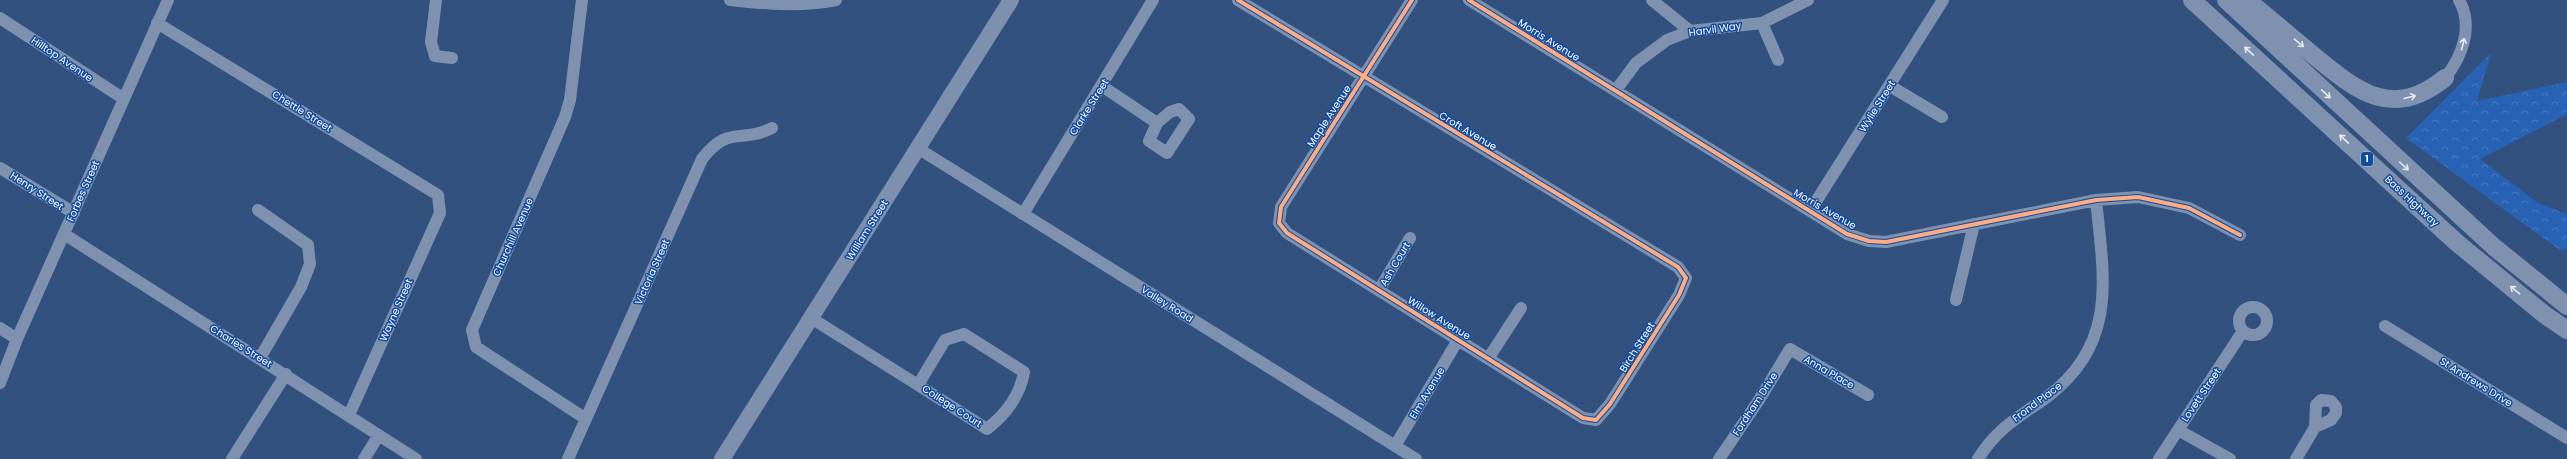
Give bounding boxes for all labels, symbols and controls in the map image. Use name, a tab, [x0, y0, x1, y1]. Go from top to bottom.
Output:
street label: Morris Avenue	[1515, 15, 1583, 65]
street label: Harvil Way	[1688, 18, 1743, 40]
street label: Hilltop Avenue	[28, 33, 96, 85]
one-way arrow	[2460, 38, 2468, 51]
one-way arrow	[2293, 39, 2304, 47]
one-way arrow	[2244, 47, 2254, 56]
street label: Clarke Street	[1066, 76, 1112, 138]
street label: Wylie Street	[1855, 77, 1899, 135]
street label: Maple Avenue	[1303, 82, 1355, 150]
street label: Chettle Street	[269, 87, 335, 136]
one-way arrow	[2321, 89, 2331, 99]
one-way arrow	[2403, 93, 2416, 100]
street label: Croft Avenue	[1436, 108, 1500, 154]
one-way arrow	[2340, 135, 2350, 144]
road number: 1	[2361, 152, 2373, 166]
street label: Forbes Street	[63, 158, 103, 224]
one-way arrow	[2399, 161, 2409, 170]
street label: Henry Street	[7, 168, 67, 214]
street label: Bass Highway	[2382, 172, 2443, 230]
street label: Morris Avenue	[1791, 185, 1859, 233]
street label: Churchill Avenue	[489, 195, 537, 279]
street label: William Street	[842, 197, 892, 263]
street label: Victoria Street	[631, 237, 673, 307]
street label: Ash Court	[1376, 239, 1414, 289]
street label: Wayne Street	[376, 276, 417, 344]
street label: Valley Road	[1138, 282, 1196, 326]
one-way arrow	[2509, 286, 2520, 295]
street label: Willow Avenue	[1405, 293, 1473, 343]
street label: Birch Street	[1616, 319, 1659, 375]
street label: Charles Street	[207, 321, 275, 371]
street label: Anna Place	[1801, 351, 1857, 393]
street label: St Andrews Drive	[2437, 354, 2515, 410]
street label: Elm Avenue	[1406, 364, 1448, 422]
street label: Lovett Street	[2178, 365, 2225, 425]
street label: Fordham Drive	[1729, 369, 1781, 439]
street label: Frond Place	[2009, 378, 2065, 426]
street label: College Court	[919, 381, 985, 431]

